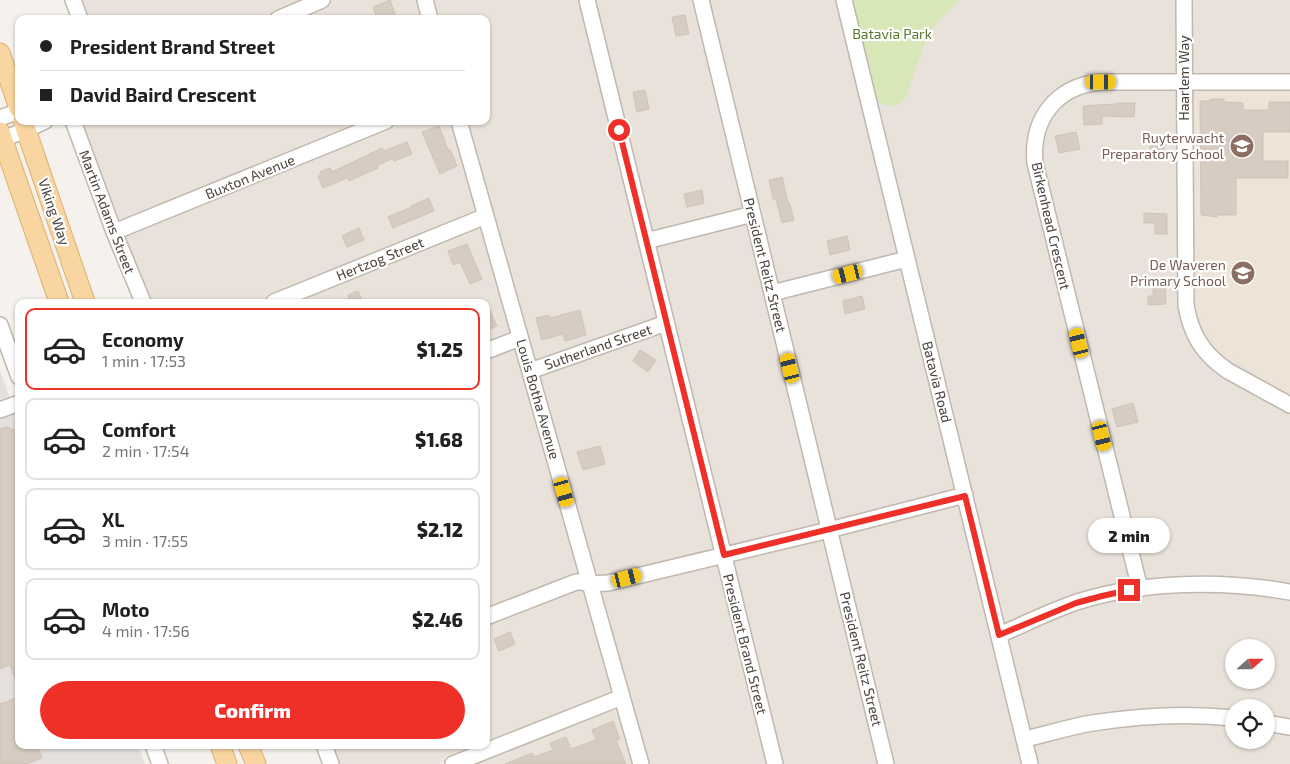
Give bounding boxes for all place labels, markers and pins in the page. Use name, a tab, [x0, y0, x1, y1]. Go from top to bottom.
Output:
place label: Ruyterwacht Preparatory School	[1102, 129, 1225, 162]
school or university icon: Ruyterwacht Preparatory School	[1229, 133, 1255, 159]
place label: De Waveren Primary School	[1130, 256, 1227, 289]
school or university icon: De Waveren Primary School	[1230, 260, 1256, 286]

